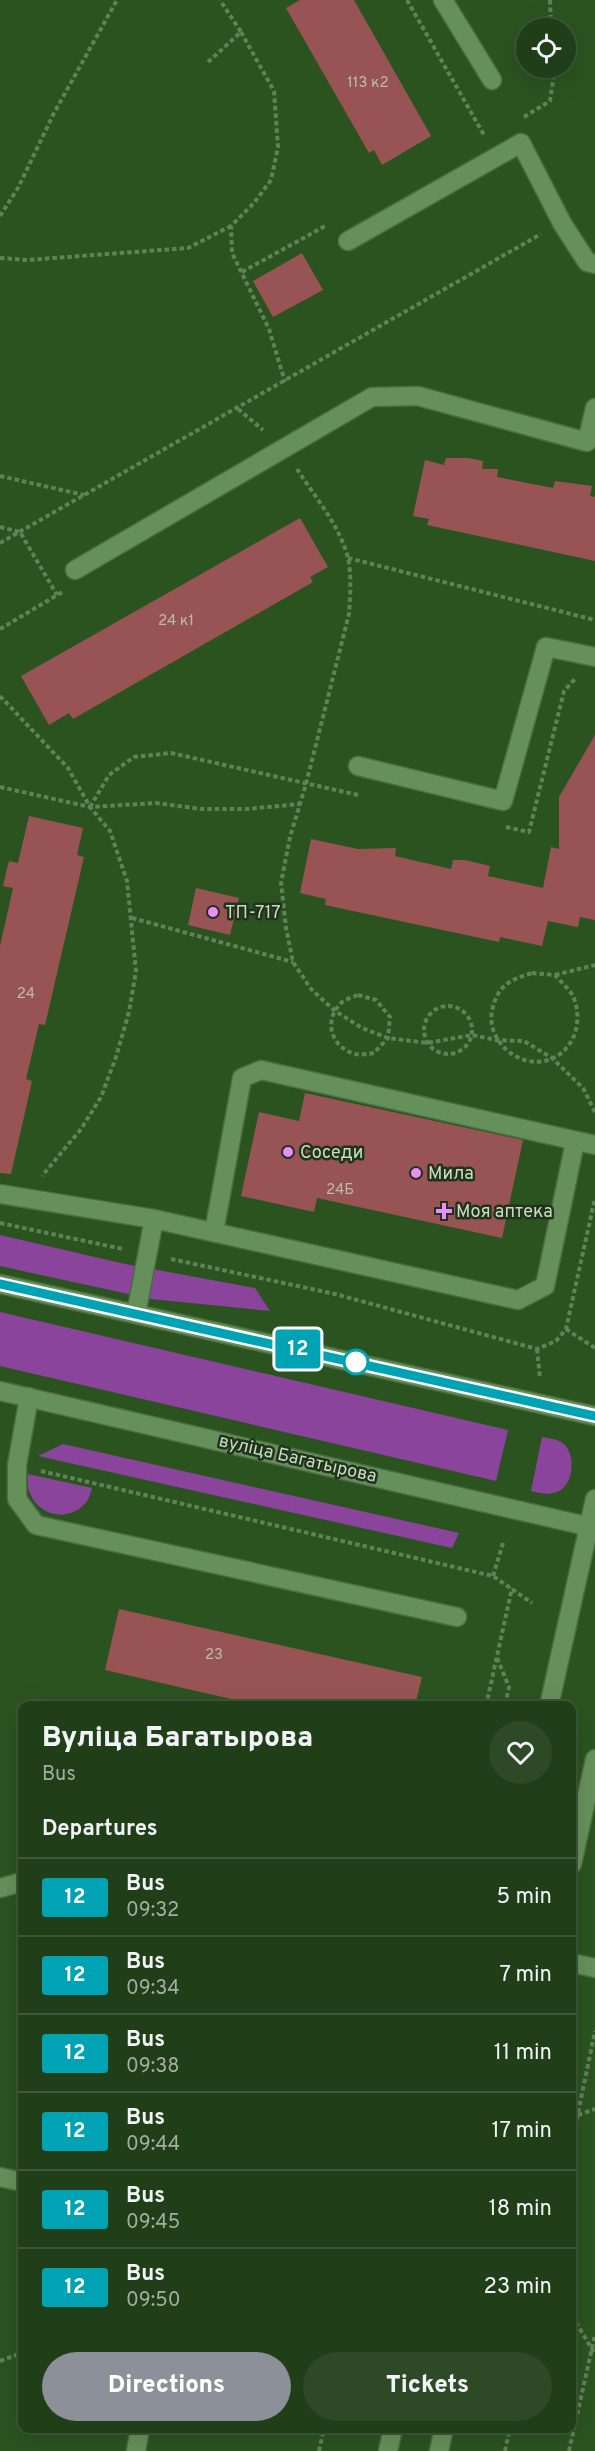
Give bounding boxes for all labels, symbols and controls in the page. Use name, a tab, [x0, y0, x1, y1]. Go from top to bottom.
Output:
map controls	[516, 18, 576, 78]
button: locate	[516, 18, 576, 78]
house number: 113 к2	[347, 74, 389, 93]
house number: 24 к1	[158, 612, 194, 631]
place label: ТП-717	[225, 902, 281, 925]
marker: ТП-717	[206, 905, 220, 919]
house number: 24	[17, 985, 35, 1004]
place label: Соседи	[300, 1142, 363, 1165]
marker: Соседи	[281, 1145, 295, 1159]
place label: Мила	[428, 1163, 474, 1186]
marker: Мила	[409, 1166, 423, 1180]
house number: 24Б	[326, 1181, 354, 1200]
place label: Моя аптека	[456, 1201, 553, 1224]
marker: Моя аптека	[437, 1204, 451, 1218]
line badge: 12	[271, 1330, 325, 1368]
text: 12	[287, 1336, 309, 1363]
unlabelled marker	[343, 1349, 369, 1375]
street label: вуліца Багатырова	[216, 1430, 379, 1489]
house number: 23	[205, 1646, 223, 1665]
text: Вуліца Багатырова	[42, 1721, 313, 1757]
button: heart	[489, 1721, 552, 1784]
text: Bus	[42, 1762, 76, 1788]
text: Departures	[42, 1816, 158, 1843]
text: Bus	[126, 1871, 165, 1898]
text: 12	[64, 1884, 86, 1911]
text: 5 min	[497, 1884, 552, 1911]
text: 09:32	[126, 1898, 179, 1924]
text: Bus	[126, 1949, 165, 1976]
text: 12	[64, 1962, 86, 1989]
text: 7 min	[500, 1962, 552, 1989]
text: 09:34	[126, 1976, 180, 2002]
text: Bus	[126, 2027, 165, 2054]
text: 12	[64, 2040, 86, 2067]
text: 11 min	[494, 2040, 552, 2067]
text: 09:38	[126, 2054, 180, 2080]
text: Bus	[126, 2105, 165, 2132]
text: 12	[64, 2118, 86, 2145]
text: 17 min	[492, 2118, 552, 2145]
text: 09:44	[126, 2132, 180, 2158]
text: Bus	[126, 2183, 165, 2210]
text: 12	[64, 2196, 86, 2223]
text: 18 min	[489, 2196, 552, 2223]
text: 09:45	[126, 2210, 180, 2236]
text: Bus	[126, 2261, 165, 2288]
text: 12	[64, 2274, 86, 2301]
text: 23 min	[484, 2274, 552, 2301]
text: 09:50	[126, 2288, 181, 2314]
button: Directions	[42, 2352, 291, 2421]
button: Tickets	[303, 2352, 552, 2421]

